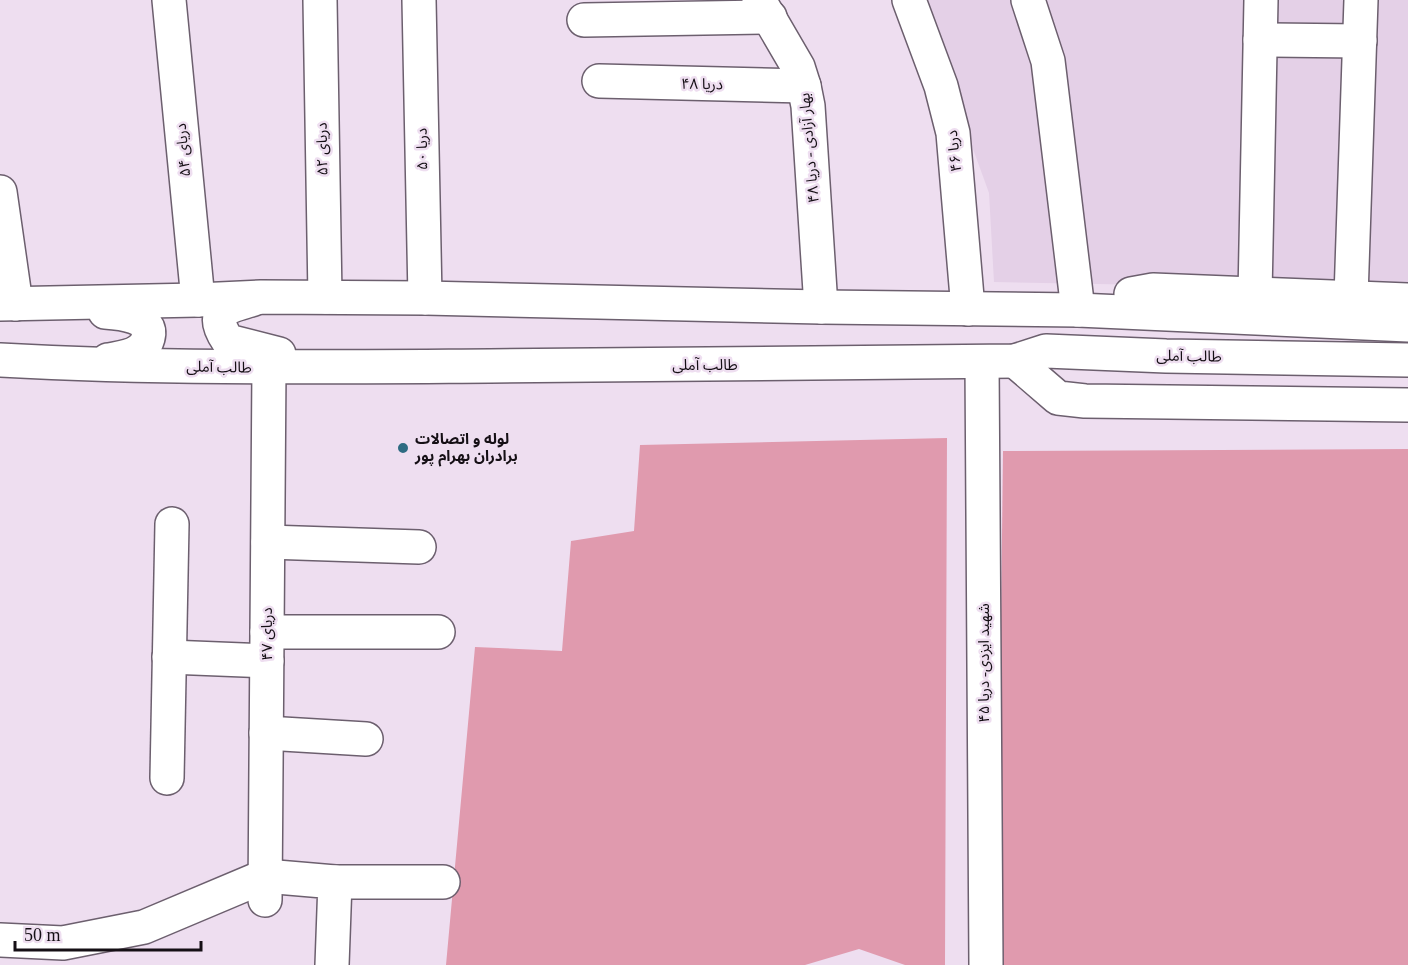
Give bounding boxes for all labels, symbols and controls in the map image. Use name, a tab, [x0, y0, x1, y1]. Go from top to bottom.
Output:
street label: دریا ۴۸	[681, 76, 723, 93]
street label: بهار آزادی - دریا ۴۸	[796, 92, 823, 204]
street label: دریای ۵۲	[314, 122, 331, 176]
street label: دریای ۵۴	[173, 123, 194, 177]
street label: دریا ۵۰	[414, 128, 431, 170]
street label: دریا ۴۶	[944, 129, 965, 173]
street label: طالب آملی	[1156, 347, 1222, 366]
street label: طالب آملی	[672, 357, 738, 374]
street label: طالب آملی	[186, 358, 252, 377]
place label: لوله و اتصالات برادران بهرام پور	[414, 431, 518, 467]
marker: لوله و اتصالات برادران بهرام پور	[396, 441, 410, 455]
street label: شهید ایزدی- دریا ۴۵	[976, 603, 993, 723]
street label: دریای ۴۷	[259, 607, 276, 661]
scale bar	[15, 914, 201, 952]
text: 50 m	[24, 925, 61, 945]

